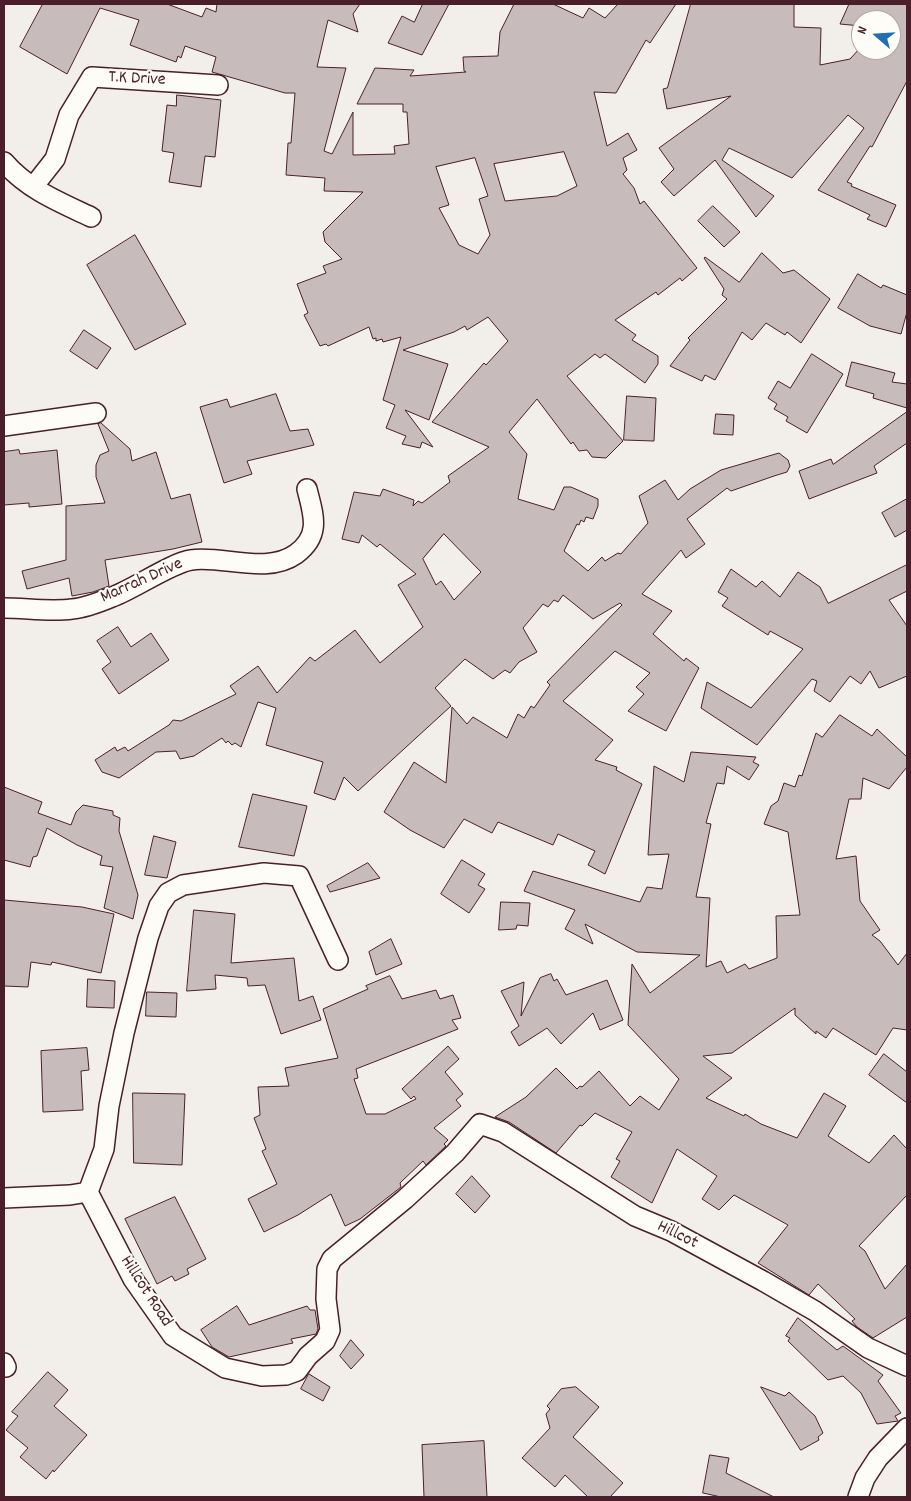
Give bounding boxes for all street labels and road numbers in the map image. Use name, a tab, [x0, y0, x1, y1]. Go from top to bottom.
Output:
street label: T.K Drive	[108, 68, 166, 92]
street label: Marrah Drive	[97, 554, 187, 610]
street label: Hillcot	[653, 1217, 701, 1255]
street label: Hillcot Road	[114, 1252, 176, 1332]

